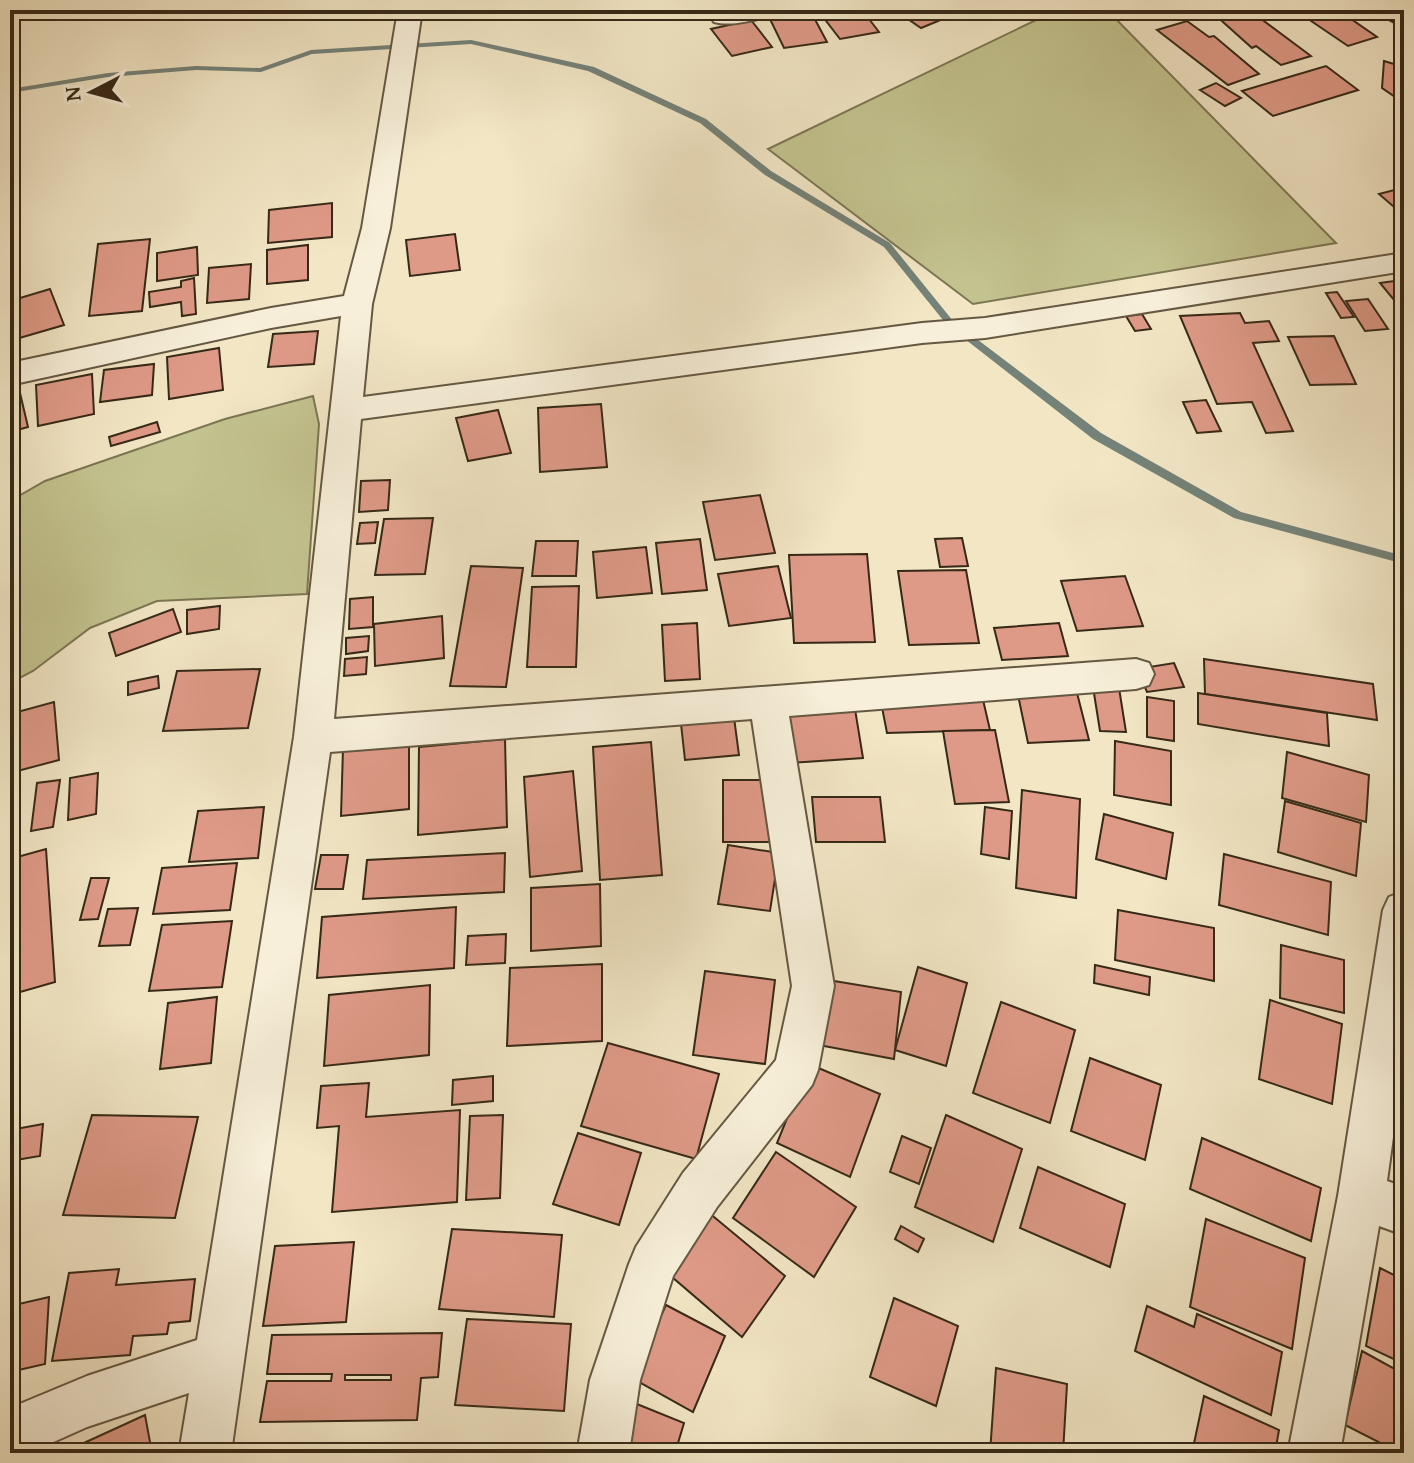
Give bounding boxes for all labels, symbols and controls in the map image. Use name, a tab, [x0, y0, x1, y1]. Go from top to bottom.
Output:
north arrow	[52, 52, 132, 132]
text: N	[55, 85, 89, 103]

